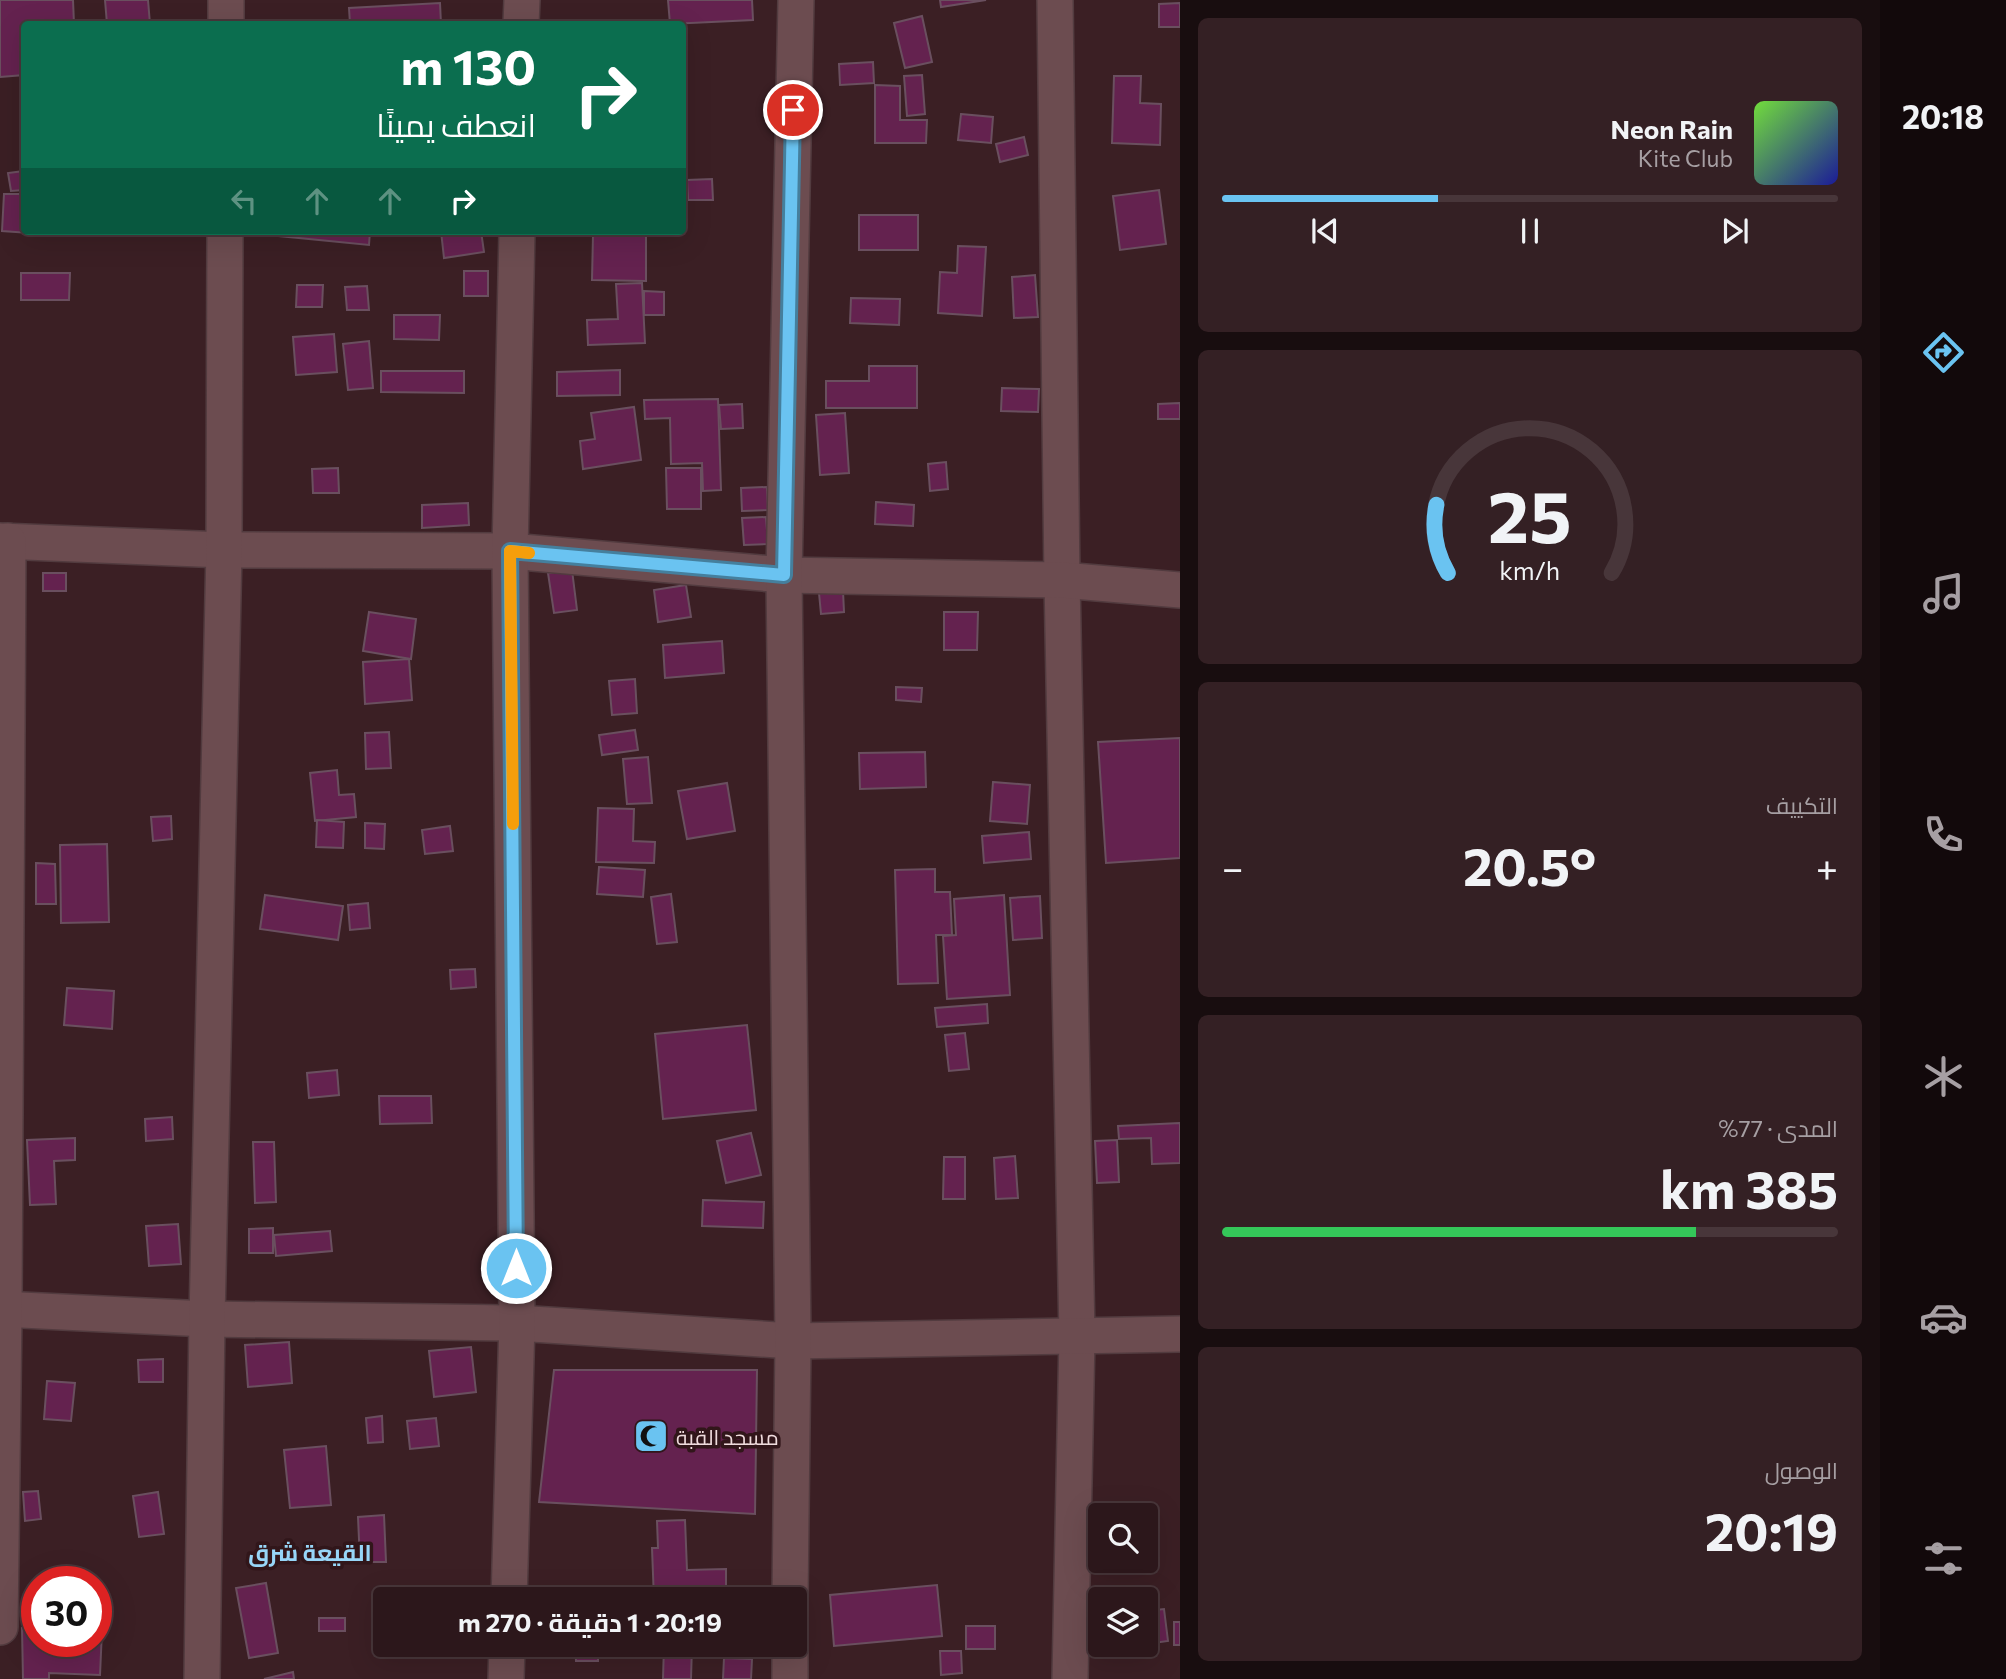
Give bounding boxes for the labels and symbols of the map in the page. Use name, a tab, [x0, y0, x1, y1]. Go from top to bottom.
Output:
pin	[763, 80, 823, 140]
position arrow	[479, 1231, 553, 1305]
mosque icon: مسجد القبة	[632, 1417, 670, 1455]
place label: مسجد القبة	[676, 1424, 779, 1449]
district label: القيعة شرق	[248, 1538, 372, 1567]
speed limit sign: 30	[21, 1566, 112, 1657]

